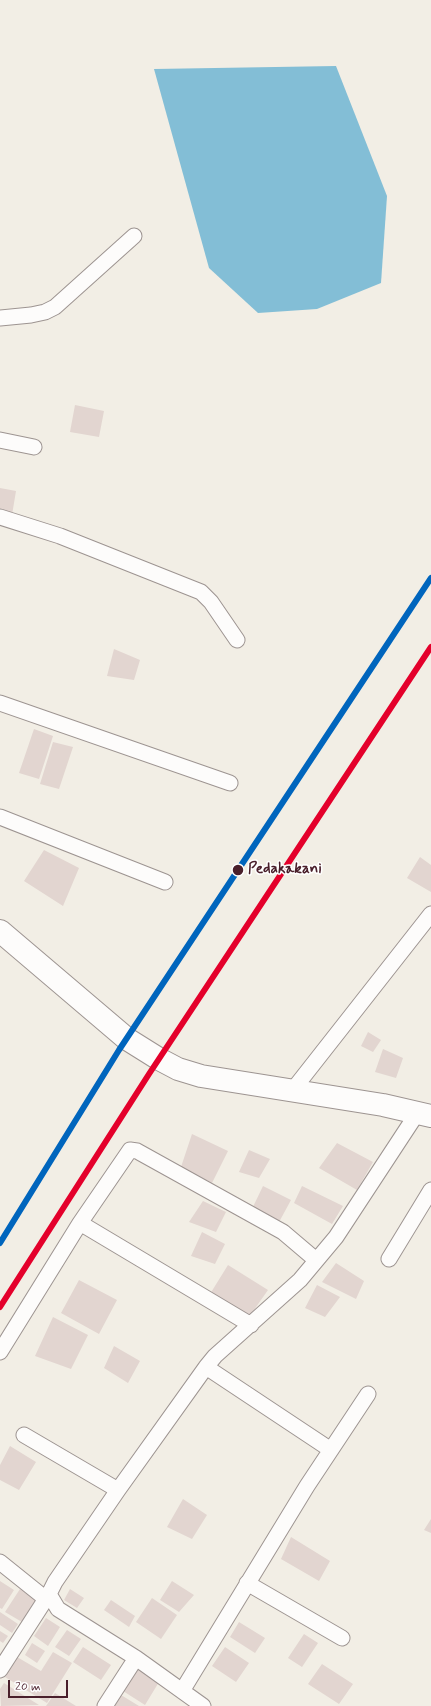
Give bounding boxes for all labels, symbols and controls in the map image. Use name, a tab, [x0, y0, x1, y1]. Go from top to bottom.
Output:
place label: Pedakakani	[248, 861, 322, 879]
marker: Pedakakani	[231, 863, 245, 877]
scale bar	[10, 1672, 70, 1698]
text: 20 m	[15, 1679, 41, 1695]

